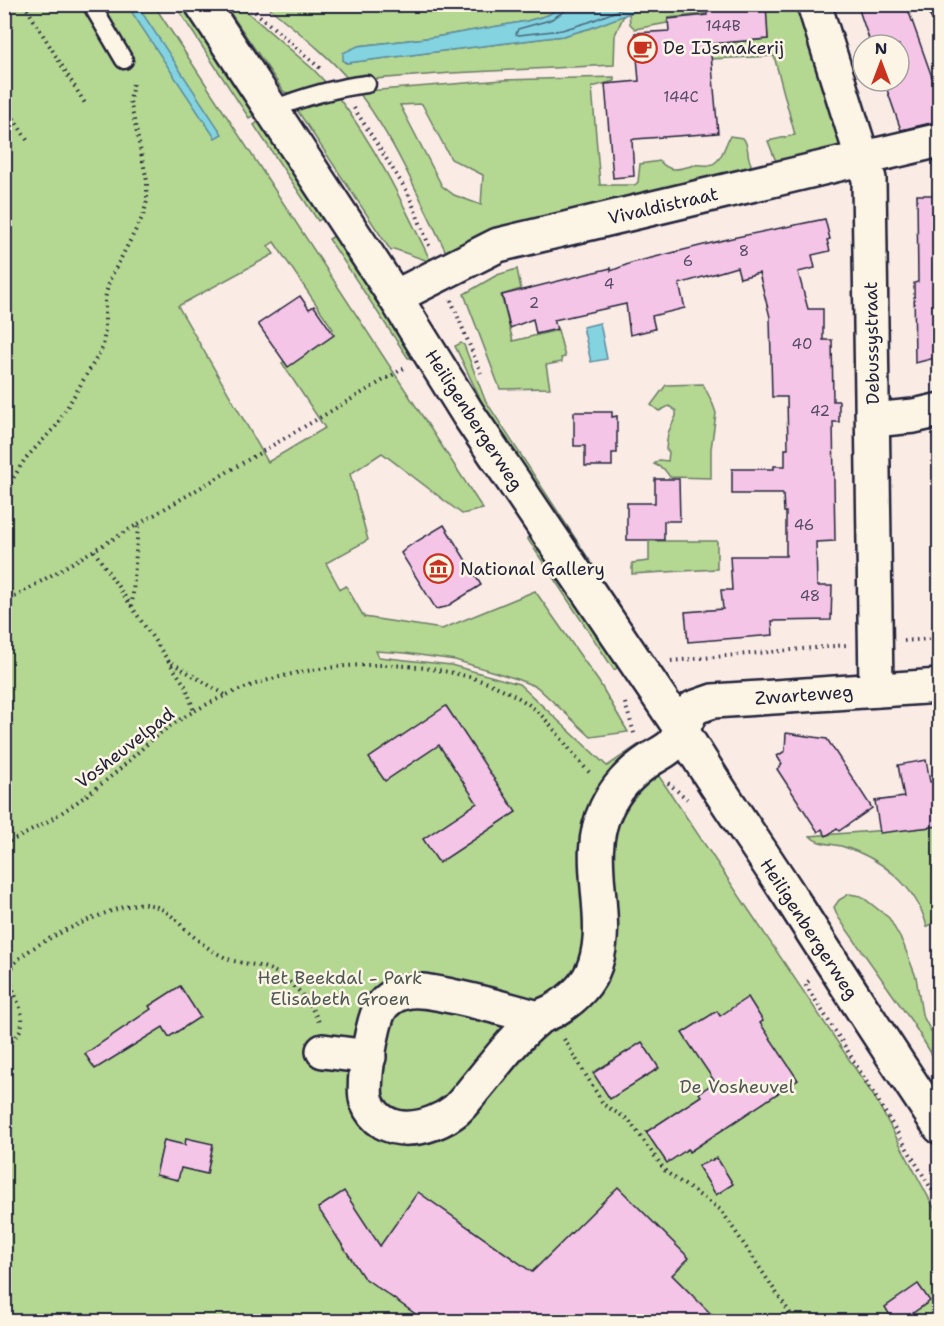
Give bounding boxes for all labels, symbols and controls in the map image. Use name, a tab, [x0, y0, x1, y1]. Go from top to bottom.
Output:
house number: 144B	[705, 16, 741, 36]
cafe icon: De IJsmakerij	[626, 32, 658, 64]
north arrow	[851, 33, 911, 93]
place label: De IJsmakerij	[663, 36, 784, 60]
text: N	[875, 38, 887, 59]
house number: 144C	[663, 87, 699, 107]
street label: Vivaldistraat	[606, 182, 721, 230]
house number: 8	[739, 241, 749, 261]
house number: 6	[683, 251, 693, 271]
house number: 4	[604, 274, 614, 294]
street label: Debussystraat	[859, 281, 885, 405]
house number: 2	[529, 293, 539, 313]
house number: 40	[792, 334, 812, 354]
street label: Heiligenbergerweg	[419, 345, 529, 495]
house number: 42	[810, 401, 830, 421]
house number: 46	[794, 515, 814, 535]
museum icon: National Gallery	[423, 553, 455, 585]
place label: National Gallery	[460, 557, 605, 581]
house number: 48	[800, 586, 820, 606]
street label: Zwarteweg	[754, 680, 854, 710]
street label: Vosheuvelpad	[71, 702, 179, 794]
street label: Heiligenbergerweg	[754, 854, 864, 1004]
park label: Het Beekdal - Park Elisabeth Groen	[258, 966, 422, 1011]
park label: De Vosheuvel	[680, 1075, 795, 1099]

